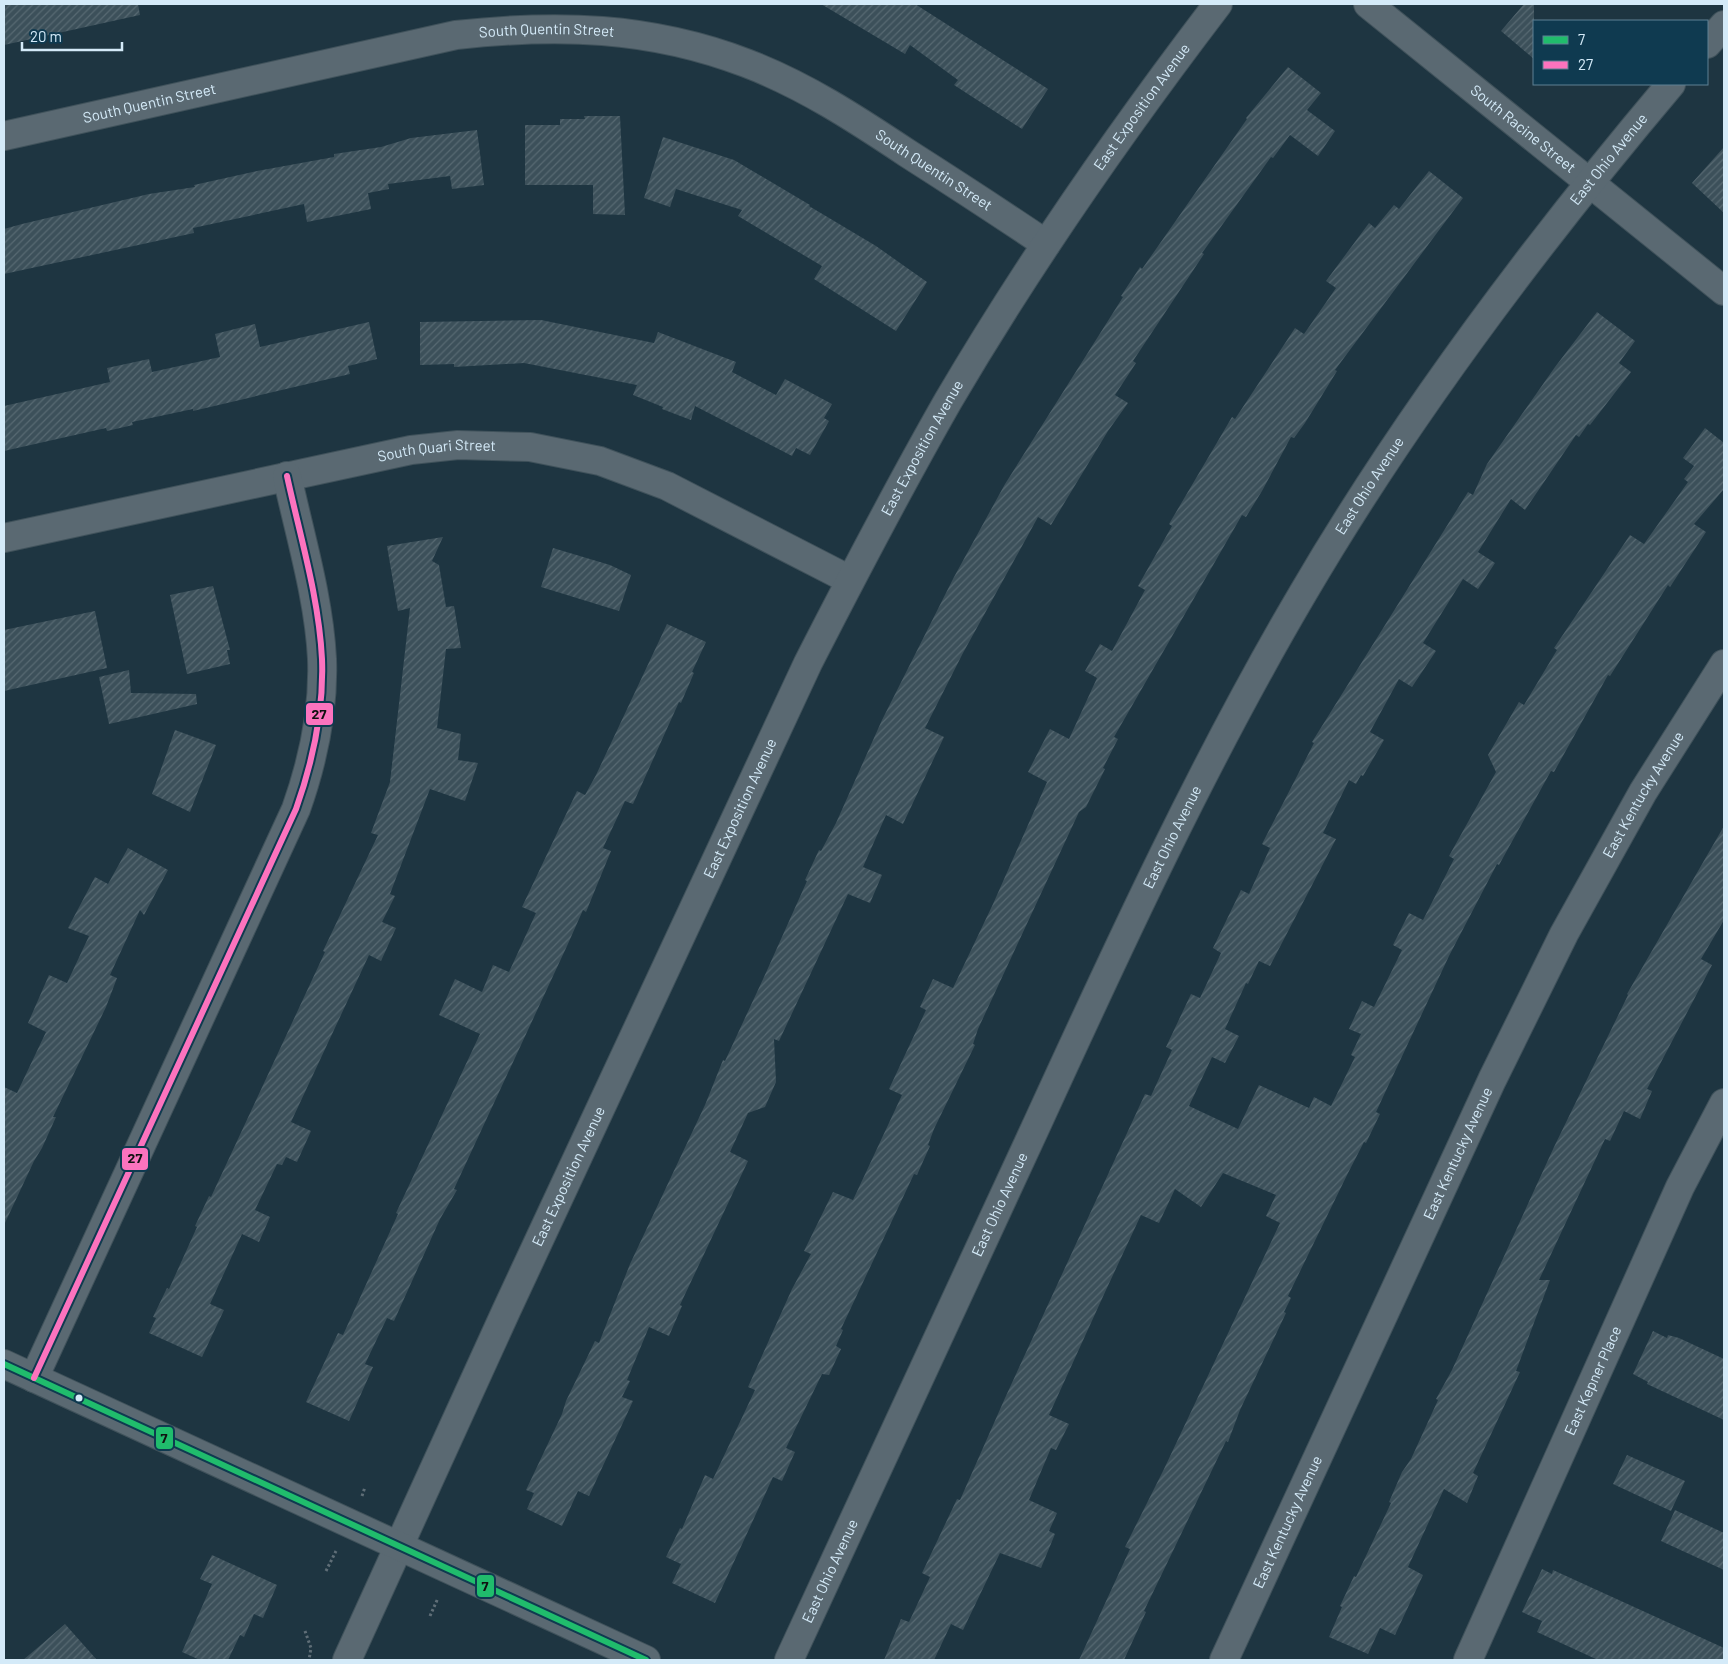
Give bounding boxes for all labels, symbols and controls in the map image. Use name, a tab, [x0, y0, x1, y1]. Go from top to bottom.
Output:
street label: South Quentin Street	[478, 19, 615, 41]
scale bar	[22, 20, 122, 52]
legend	[1533, 20, 1708, 85]
text: 20 m	[30, 27, 62, 45]
text: 7	[1578, 30, 1585, 48]
street label: East Exposition Avenue	[1089, 39, 1193, 173]
text: 27	[1578, 55, 1593, 73]
street label: South Quentin Street	[81, 79, 217, 126]
street label: South Racine Street	[1467, 80, 1580, 176]
street label: East Ohio Avenue	[1566, 109, 1651, 208]
street label: South Quentin Street	[872, 125, 996, 214]
street label: East Exposition Avenue	[877, 376, 966, 518]
street label: East Ohio Avenue	[1331, 433, 1407, 537]
street label: South Quari Street	[376, 435, 496, 465]
line badge: 27	[305, 702, 334, 726]
text: 27	[312, 705, 326, 722]
street label: East Kentucky Avenue	[1598, 728, 1687, 861]
street label: East Exposition Avenue	[699, 735, 780, 881]
street label: East Ohio Avenue	[1139, 782, 1205, 891]
street label: East Kentucky Avenue	[1419, 1084, 1496, 1222]
street label: East Exposition Avenue	[528, 1103, 608, 1249]
line badge: 27	[121, 1147, 149, 1171]
text: 27	[128, 1149, 142, 1166]
street label: East Ohio Avenue	[967, 1149, 1031, 1259]
street label: East Kepner Place	[1560, 1323, 1625, 1438]
unlabelled marker	[74, 1393, 84, 1403]
line badge: 7	[155, 1426, 174, 1450]
text: 7	[161, 1429, 168, 1446]
street label: East Kentucky Avenue	[1248, 1452, 1325, 1591]
street label: East Ohio Avenue	[797, 1516, 861, 1626]
line badge: 7	[476, 1574, 495, 1598]
text: 7	[482, 1577, 489, 1594]

